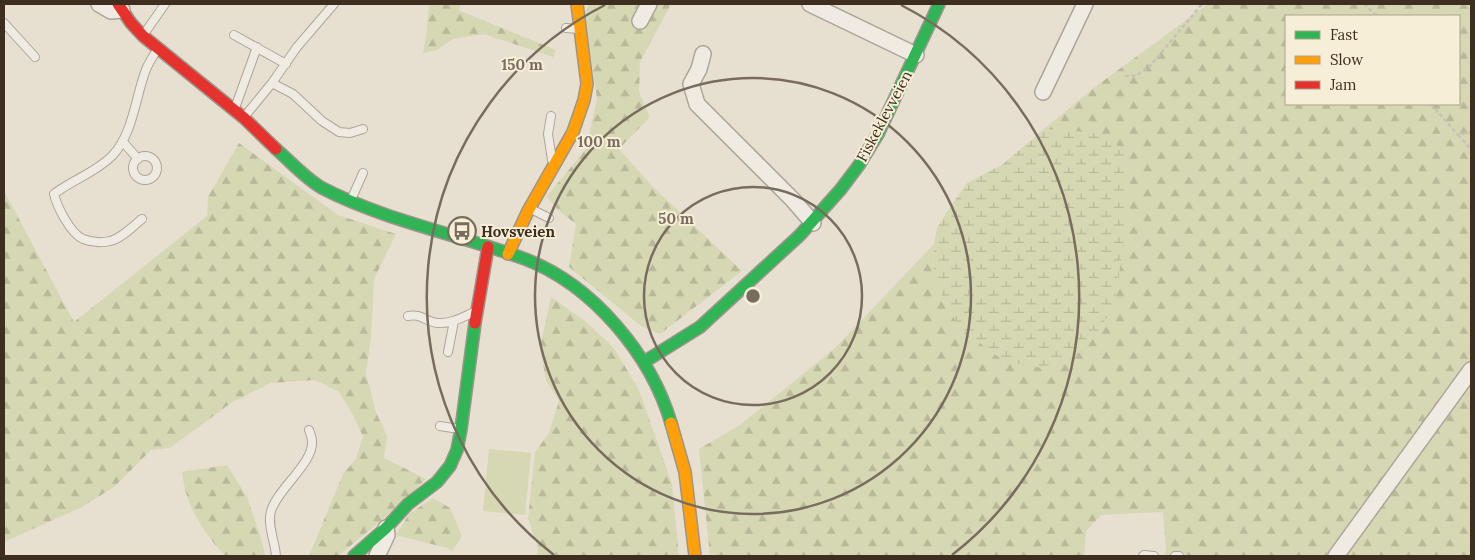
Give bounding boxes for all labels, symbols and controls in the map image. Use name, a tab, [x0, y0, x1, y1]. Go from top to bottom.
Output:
legend	[1285, 15, 1460, 105]
text: Fast	[1330, 25, 1358, 44]
text: Slow	[1330, 50, 1363, 69]
text: 150 m	[501, 55, 543, 74]
street label: Fiskeklevveien	[852, 67, 916, 165]
text: Jam	[1329, 75, 1357, 94]
text: 100 m	[578, 132, 621, 151]
text: 50 m	[658, 209, 694, 228]
bus stop icon: Hovsveien	[447, 216, 477, 246]
place label: Hovsveien	[481, 222, 555, 241]
centre of rings	[744, 287, 762, 305]

